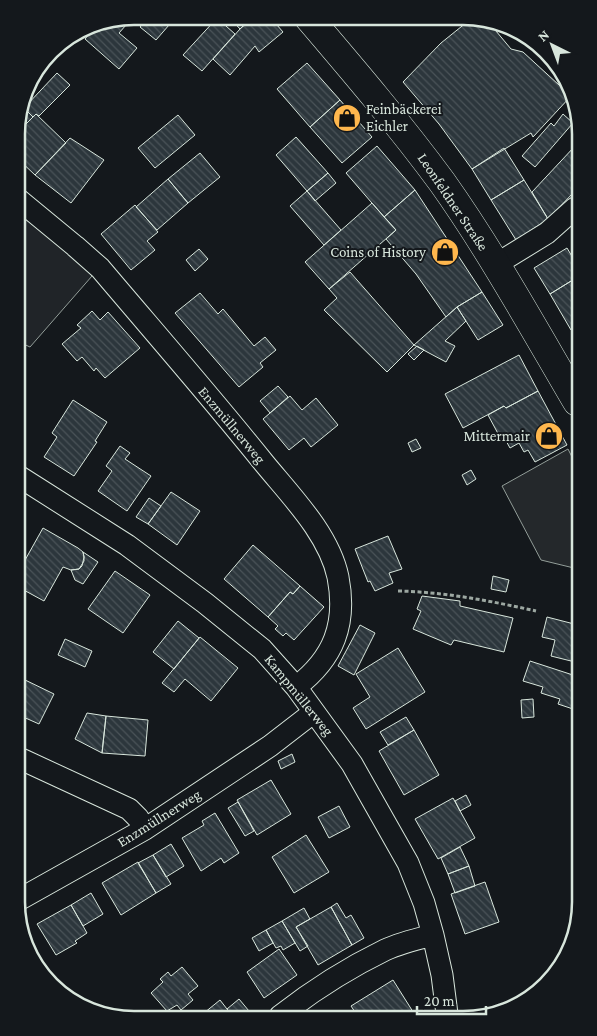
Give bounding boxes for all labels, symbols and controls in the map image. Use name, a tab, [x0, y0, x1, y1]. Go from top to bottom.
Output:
north arrow	[527, 20, 577, 70]
text: N	[534, 26, 553, 44]
place label: Feinbäckerei Eichler	[366, 101, 442, 134]
shop icon: Feinbäckerei Eichler	[332, 103, 362, 133]
street label: Leonfeldner Straße	[414, 150, 492, 254]
shop icon: Coins of History	[430, 237, 460, 267]
place label: Coins of History	[330, 244, 426, 261]
street label: Enzmüllnerweg	[195, 383, 269, 467]
shop icon: Mittermair	[534, 421, 564, 451]
place label: Mittermair	[464, 428, 531, 444]
street label: Kampmüllerweg	[261, 651, 337, 739]
street label: Enzmüllnerweg	[114, 786, 204, 851]
scale bar	[417, 984, 486, 1016]
text: 20 m	[424, 993, 455, 1009]

